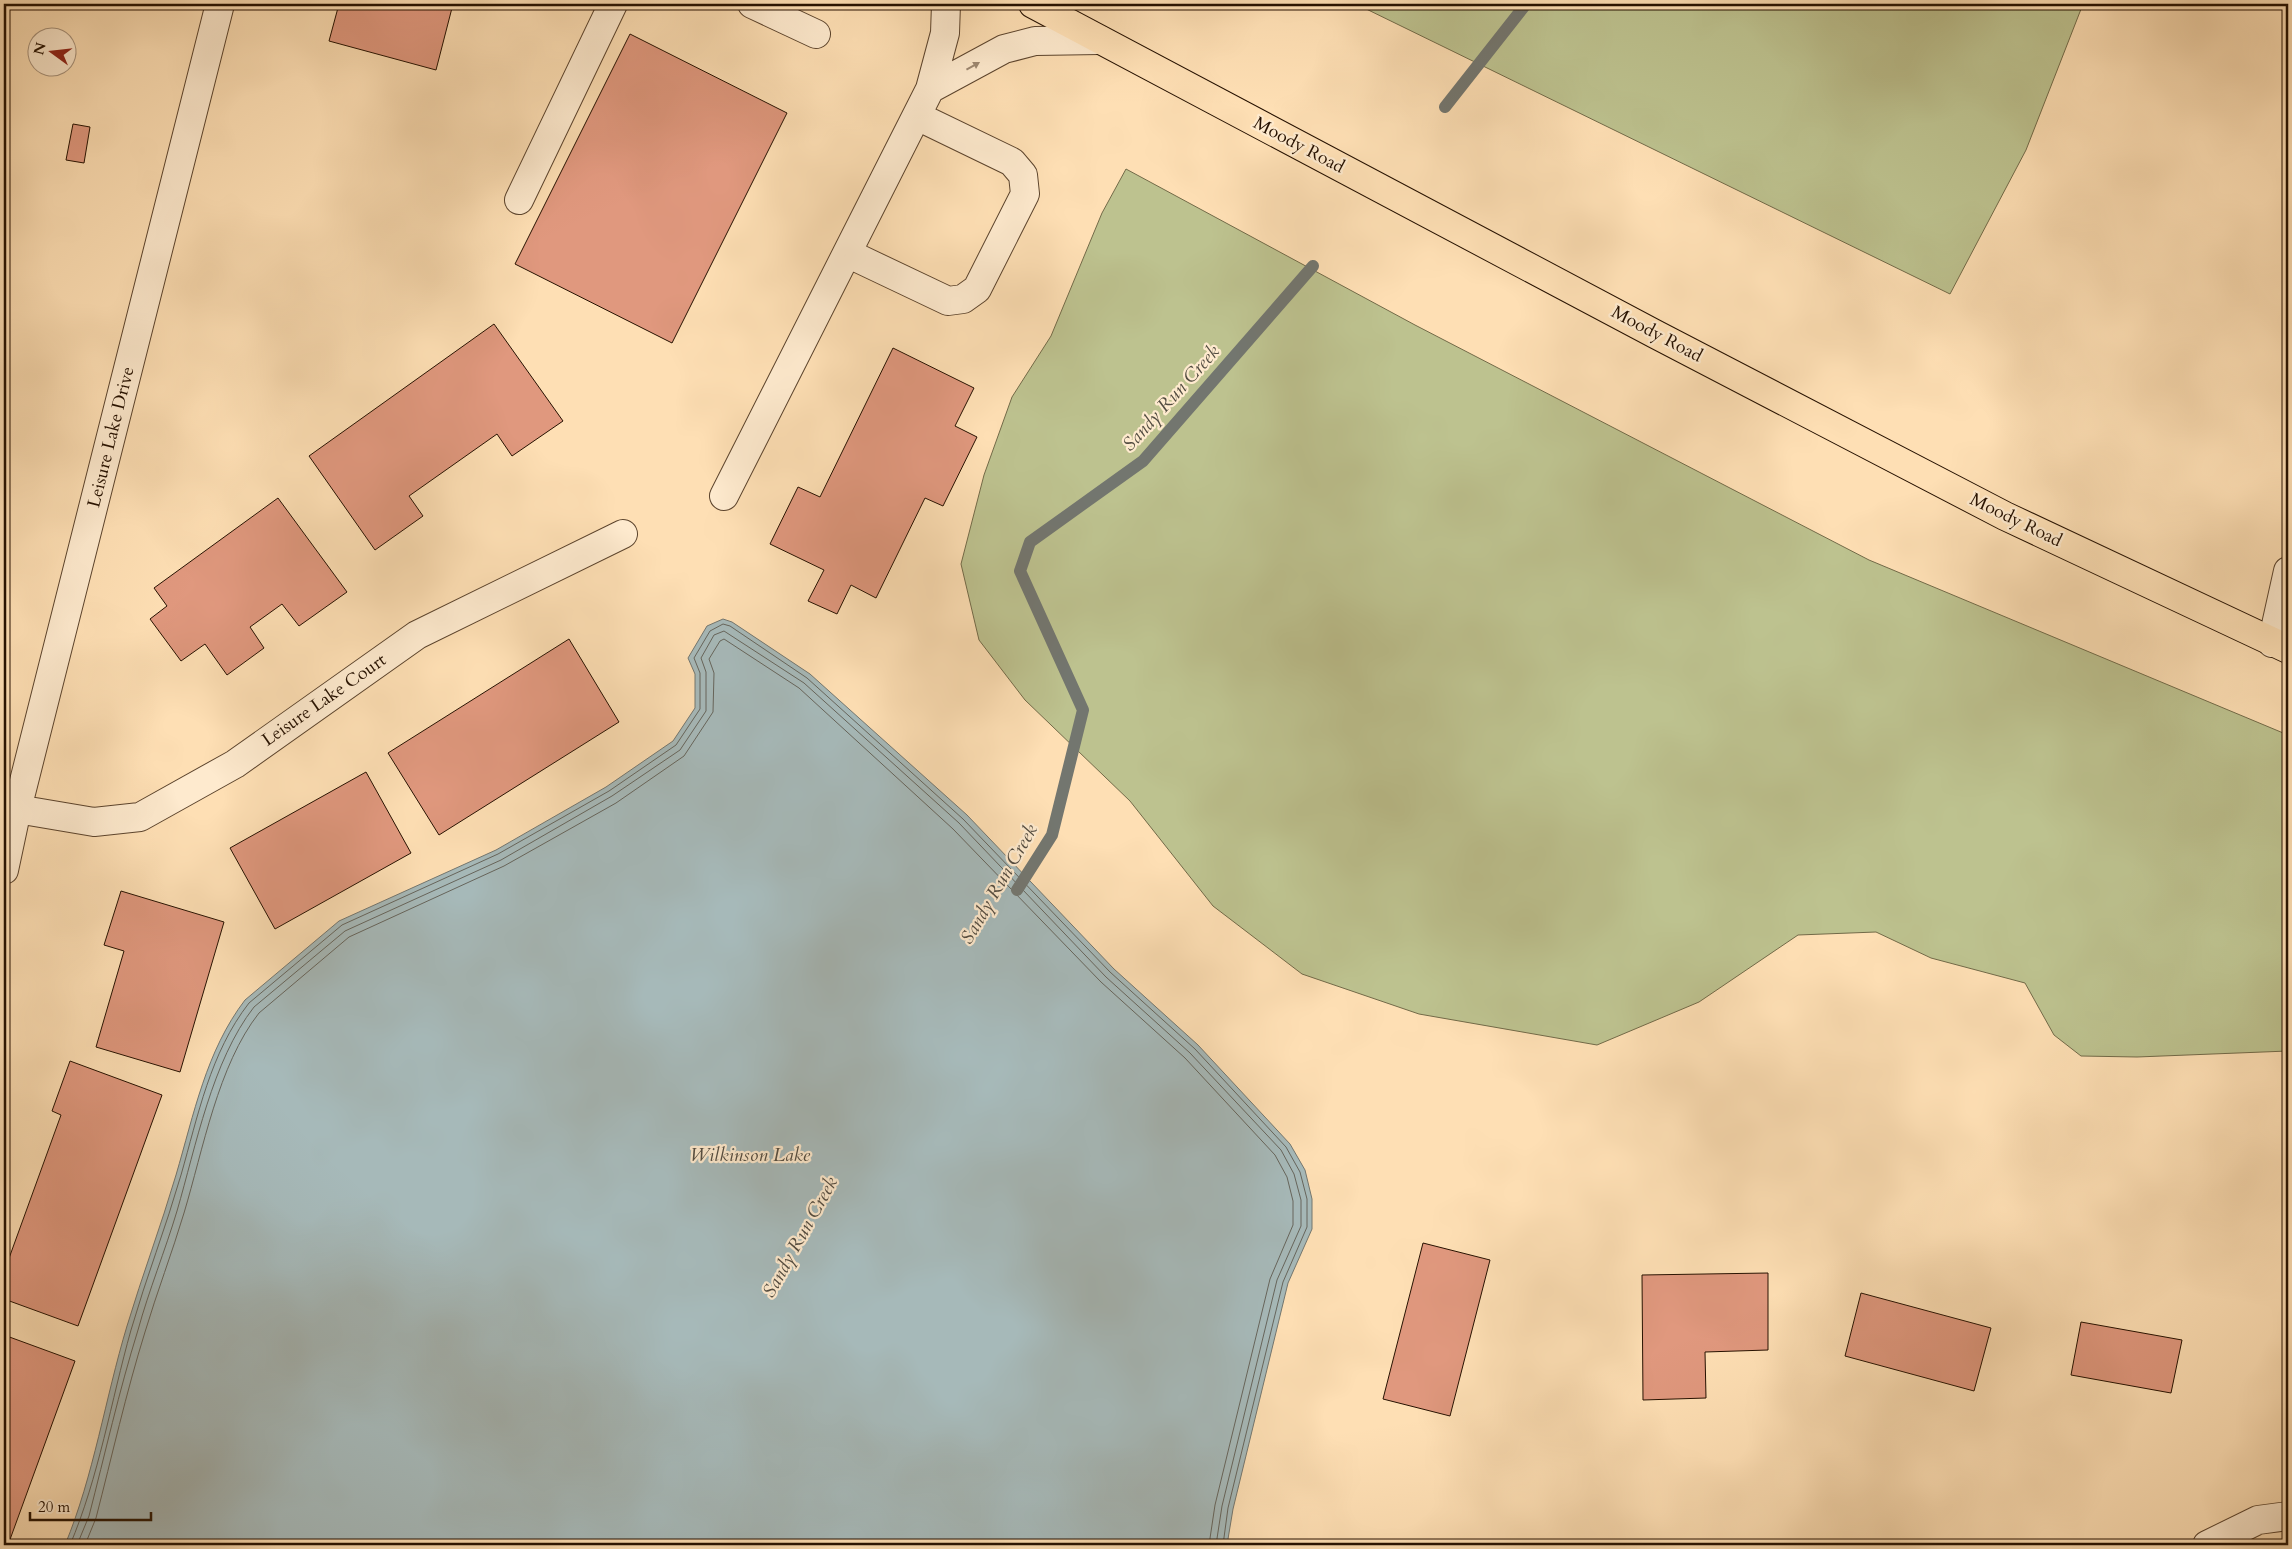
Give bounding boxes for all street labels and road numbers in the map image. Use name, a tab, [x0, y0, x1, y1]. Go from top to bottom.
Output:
street label: Moody Road	[1249, 111, 1349, 180]
street label: Moody Road	[1607, 300, 1707, 369]
street label: Leisure Lake Drive	[81, 364, 141, 510]
street label: Moody Road	[1966, 487, 2067, 553]
street label: Leisure Lake Court	[257, 648, 391, 752]

